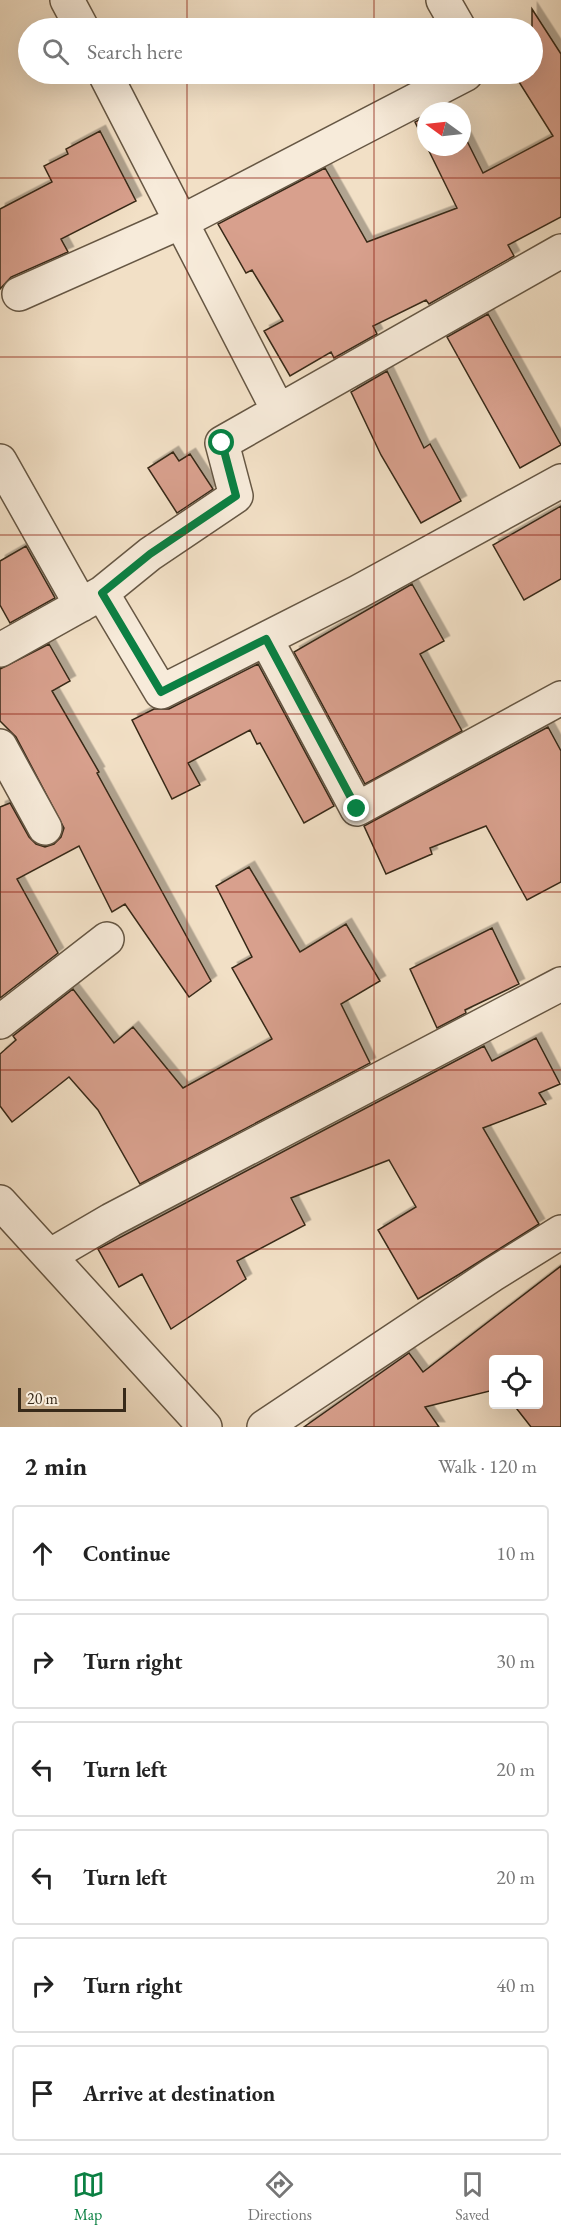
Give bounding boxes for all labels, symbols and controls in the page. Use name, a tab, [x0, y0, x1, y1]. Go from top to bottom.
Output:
search box	[18, 18, 543, 84]
icon: search	[39, 35, 72, 68]
text: Search here	[87, 37, 182, 66]
north arrow	[417, 102, 471, 156]
route start	[208, 429, 234, 455]
route end	[343, 795, 369, 821]
map controls	[489, 1355, 543, 1409]
button: locate	[489, 1355, 543, 1409]
scale bar	[18, 1385, 126, 1412]
text: 20 m	[27, 1388, 58, 1409]
text: 2 min	[24, 1449, 87, 1483]
text: Walk · 120 m	[438, 1453, 537, 1479]
icon: ahead	[26, 1537, 59, 1570]
text: Continue	[83, 1539, 170, 1568]
text: 10 m	[496, 1540, 535, 1566]
icon: right	[26, 1645, 59, 1678]
text: Turn right	[83, 1647, 182, 1676]
text: 30 m	[496, 1648, 535, 1674]
icon: left	[26, 1753, 59, 1786]
text: Turn left	[83, 1755, 167, 1784]
text: 20 m	[496, 1756, 535, 1782]
icon: left	[26, 1861, 59, 1894]
text: Turn left	[83, 1863, 167, 1892]
text: 20 m	[496, 1864, 535, 1890]
icon: right	[26, 1969, 59, 2002]
text: Turn right	[83, 1971, 182, 2000]
text: 40 m	[496, 1972, 535, 1998]
icon: arrive	[26, 2077, 59, 2110]
text: Arrive at destination	[83, 2079, 275, 2108]
tab: Map	[72, 2168, 105, 2225]
tab: Directions	[248, 2168, 312, 2225]
tab: Saved	[455, 2168, 489, 2225]

